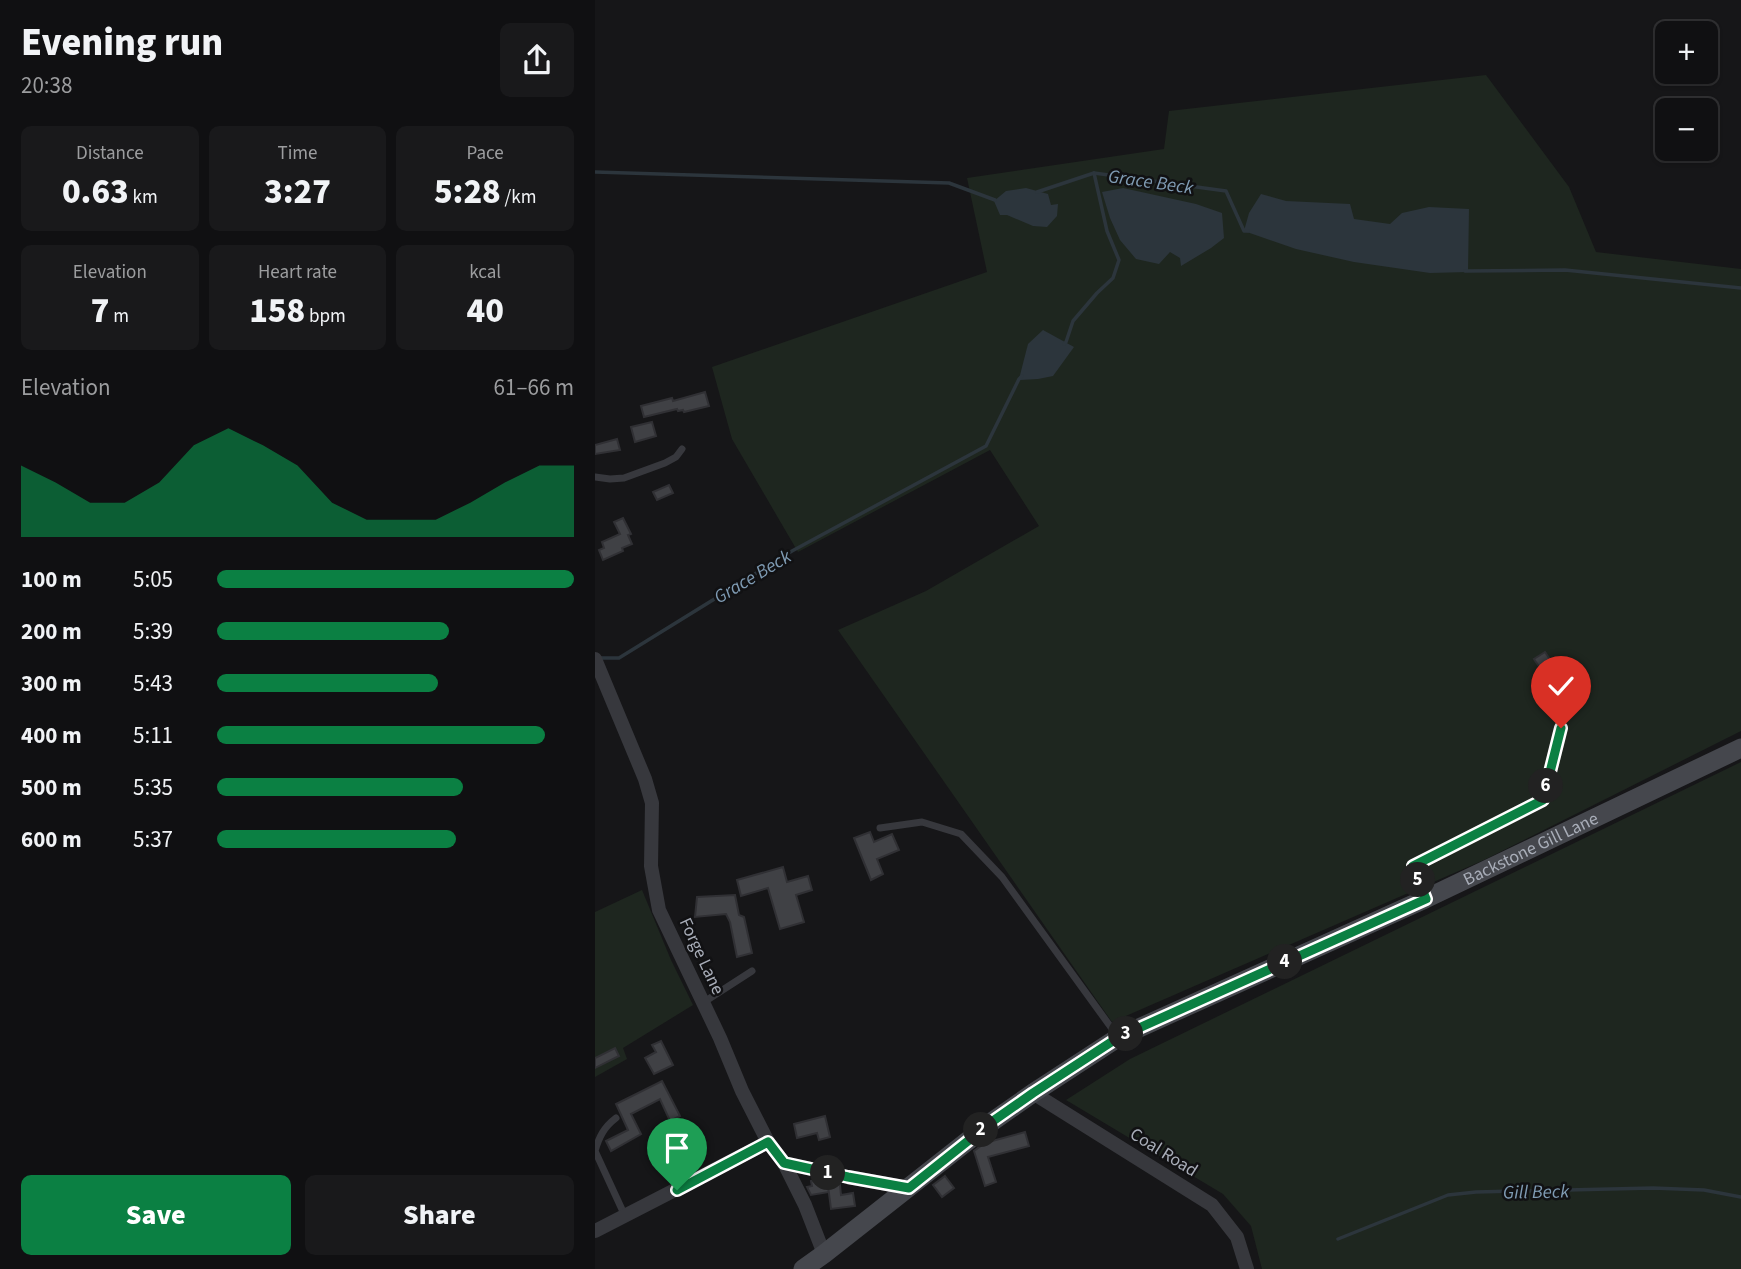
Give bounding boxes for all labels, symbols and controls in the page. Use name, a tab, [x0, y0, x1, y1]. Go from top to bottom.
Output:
text: Evening run	[21, 16, 223, 70]
map controls	[1655, 21, 1718, 161]
button: +	[1655, 21, 1718, 84]
button: share	[500, 23, 574, 97]
text: 20:38	[21, 69, 72, 102]
button: −	[1655, 98, 1718, 161]
text: Distance	[76, 140, 144, 167]
text: Time	[277, 140, 318, 167]
text: Pace	[467, 140, 504, 167]
water label: Grace Beck	[1106, 163, 1196, 202]
text: 0.63	[62, 167, 129, 217]
text: 3:27	[264, 167, 331, 217]
text: 5:28	[434, 167, 501, 217]
text: km	[129, 184, 158, 211]
text: /km	[501, 184, 536, 211]
text: Elevation	[73, 259, 147, 286]
text: Heart rate	[258, 259, 337, 286]
text: kcal	[469, 259, 501, 286]
text: 7	[91, 286, 109, 336]
text: 158	[249, 286, 305, 336]
text: 40	[466, 286, 504, 336]
text: m	[109, 303, 129, 330]
text: bpm	[305, 303, 346, 330]
text: Elevation	[21, 371, 111, 404]
text: 61–66 m	[494, 371, 574, 404]
water label: Grace Beck	[709, 543, 797, 611]
text: 100 m	[21, 563, 82, 596]
text: 5:05	[133, 563, 173, 596]
text: 200 m	[21, 615, 82, 648]
text: 5:39	[133, 615, 173, 648]
pin	[1531, 656, 1591, 728]
text: 300 m	[21, 667, 82, 700]
text: 5:43	[133, 667, 173, 700]
icon: check	[1542, 667, 1580, 705]
text: 400 m	[21, 719, 82, 752]
text: 5:11	[133, 719, 173, 752]
pin: 6	[1529, 768, 1563, 804]
text: 500 m	[21, 771, 82, 804]
text: 5:35	[133, 771, 173, 804]
text: 6	[1540, 772, 1551, 799]
street label: Backstone Gill Lane	[1459, 806, 1603, 892]
text: 600 m	[21, 823, 82, 856]
text: 5:37	[133, 823, 173, 856]
pin: 5	[1401, 862, 1435, 898]
text: 5	[1412, 866, 1423, 893]
street label: Forge Lane	[673, 914, 730, 999]
pin: 4	[1267, 944, 1303, 979]
text: 4	[1279, 948, 1290, 975]
pin: 3	[1109, 1016, 1143, 1052]
text: 3	[1120, 1020, 1131, 1047]
pin: 2	[963, 1112, 999, 1148]
text: 2	[975, 1116, 986, 1143]
pin	[647, 1118, 707, 1190]
street label: Coal Road	[1125, 1122, 1202, 1183]
icon: arrive	[658, 1129, 696, 1167]
pin: 1	[811, 1156, 845, 1190]
text: 1	[822, 1159, 833, 1186]
button: Save	[21, 1175, 291, 1255]
button: Share	[305, 1175, 574, 1255]
water label: Gill Beck	[1503, 1178, 1570, 1207]

